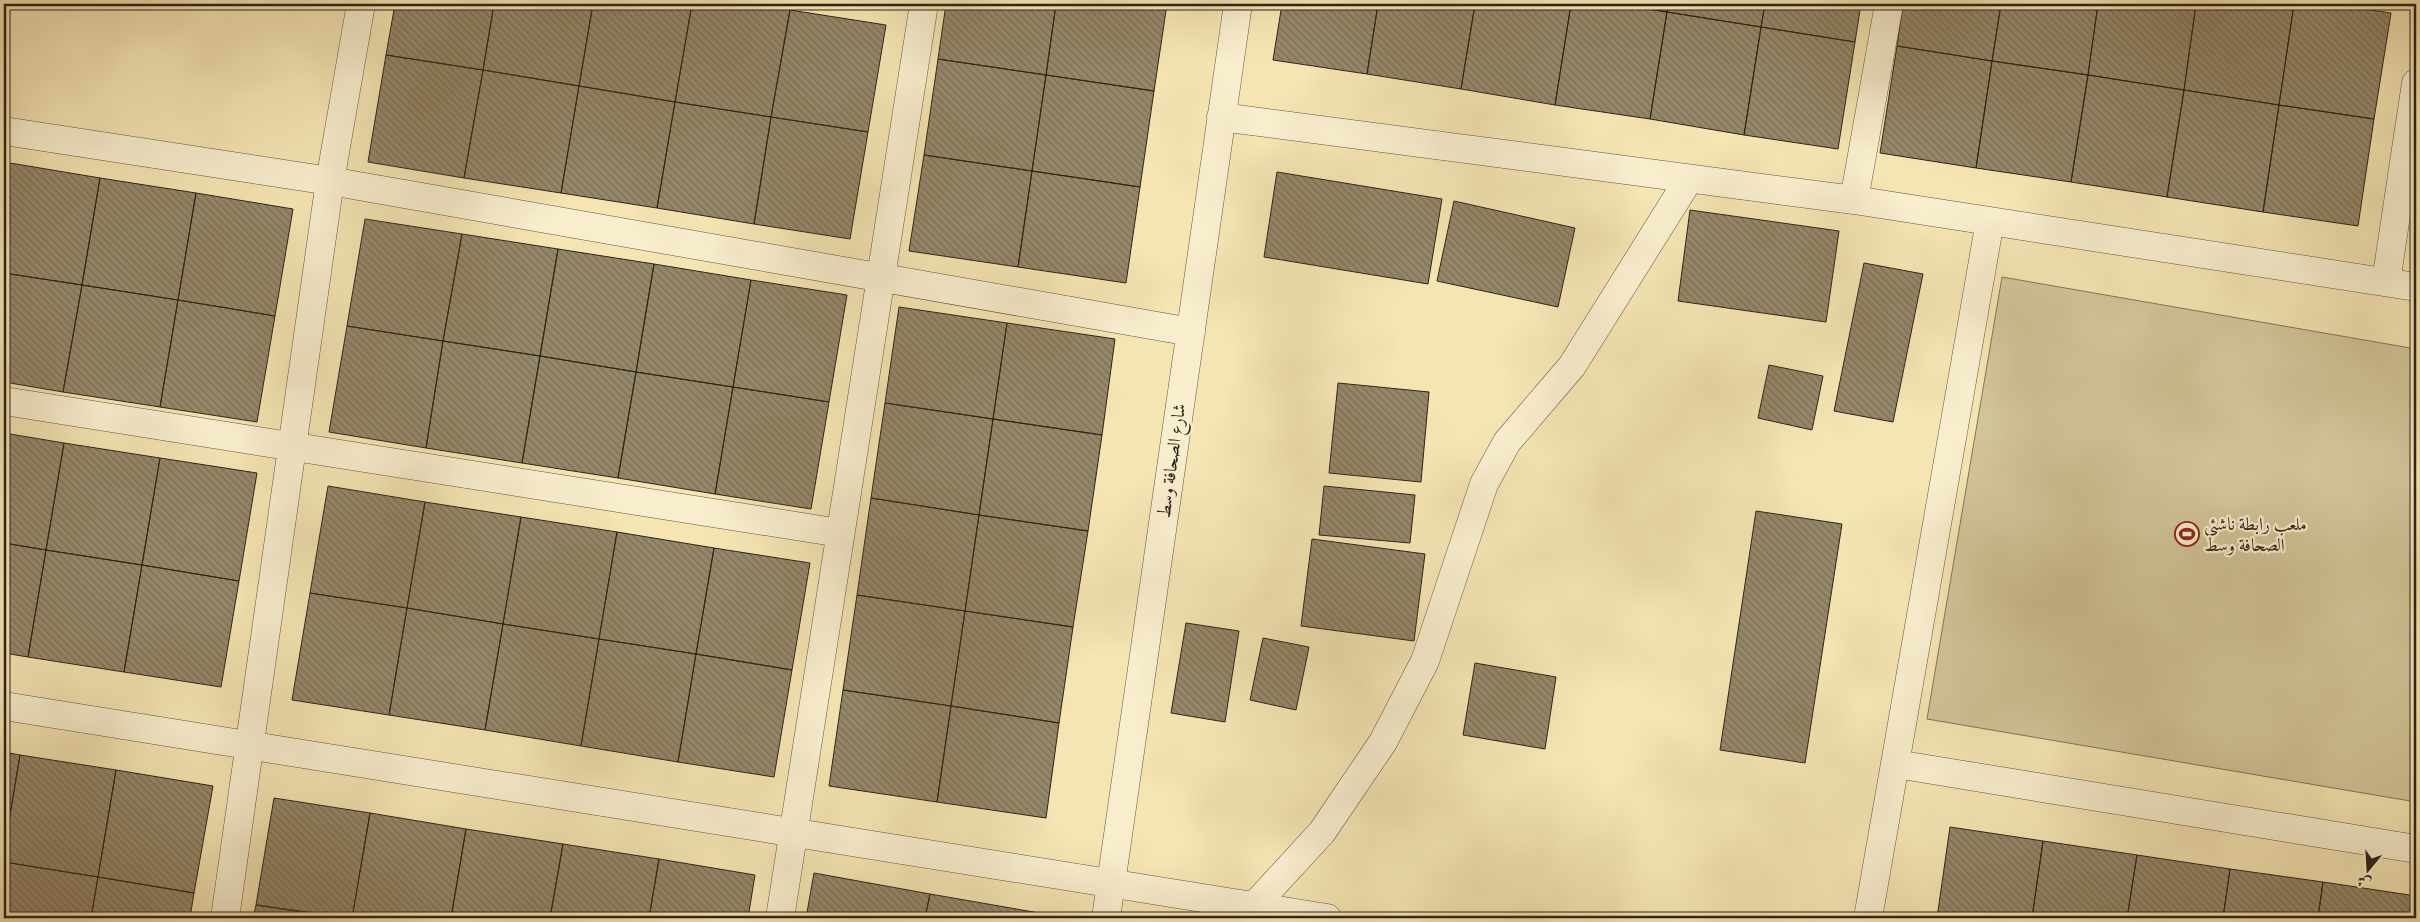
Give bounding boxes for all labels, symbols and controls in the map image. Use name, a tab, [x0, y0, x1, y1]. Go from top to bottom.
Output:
street label: شارع الصحافة وسط	[1154, 402, 1194, 520]
place label: ملعب رابطة ناشئي الصحافة وسط	[2204, 514, 2307, 556]
sports icon: ملعب رابطة ناشئي الصحافة وسط	[2174, 521, 2200, 547]
north arrow	[2342, 844, 2392, 894]
text: ش	[2355, 872, 2373, 892]

